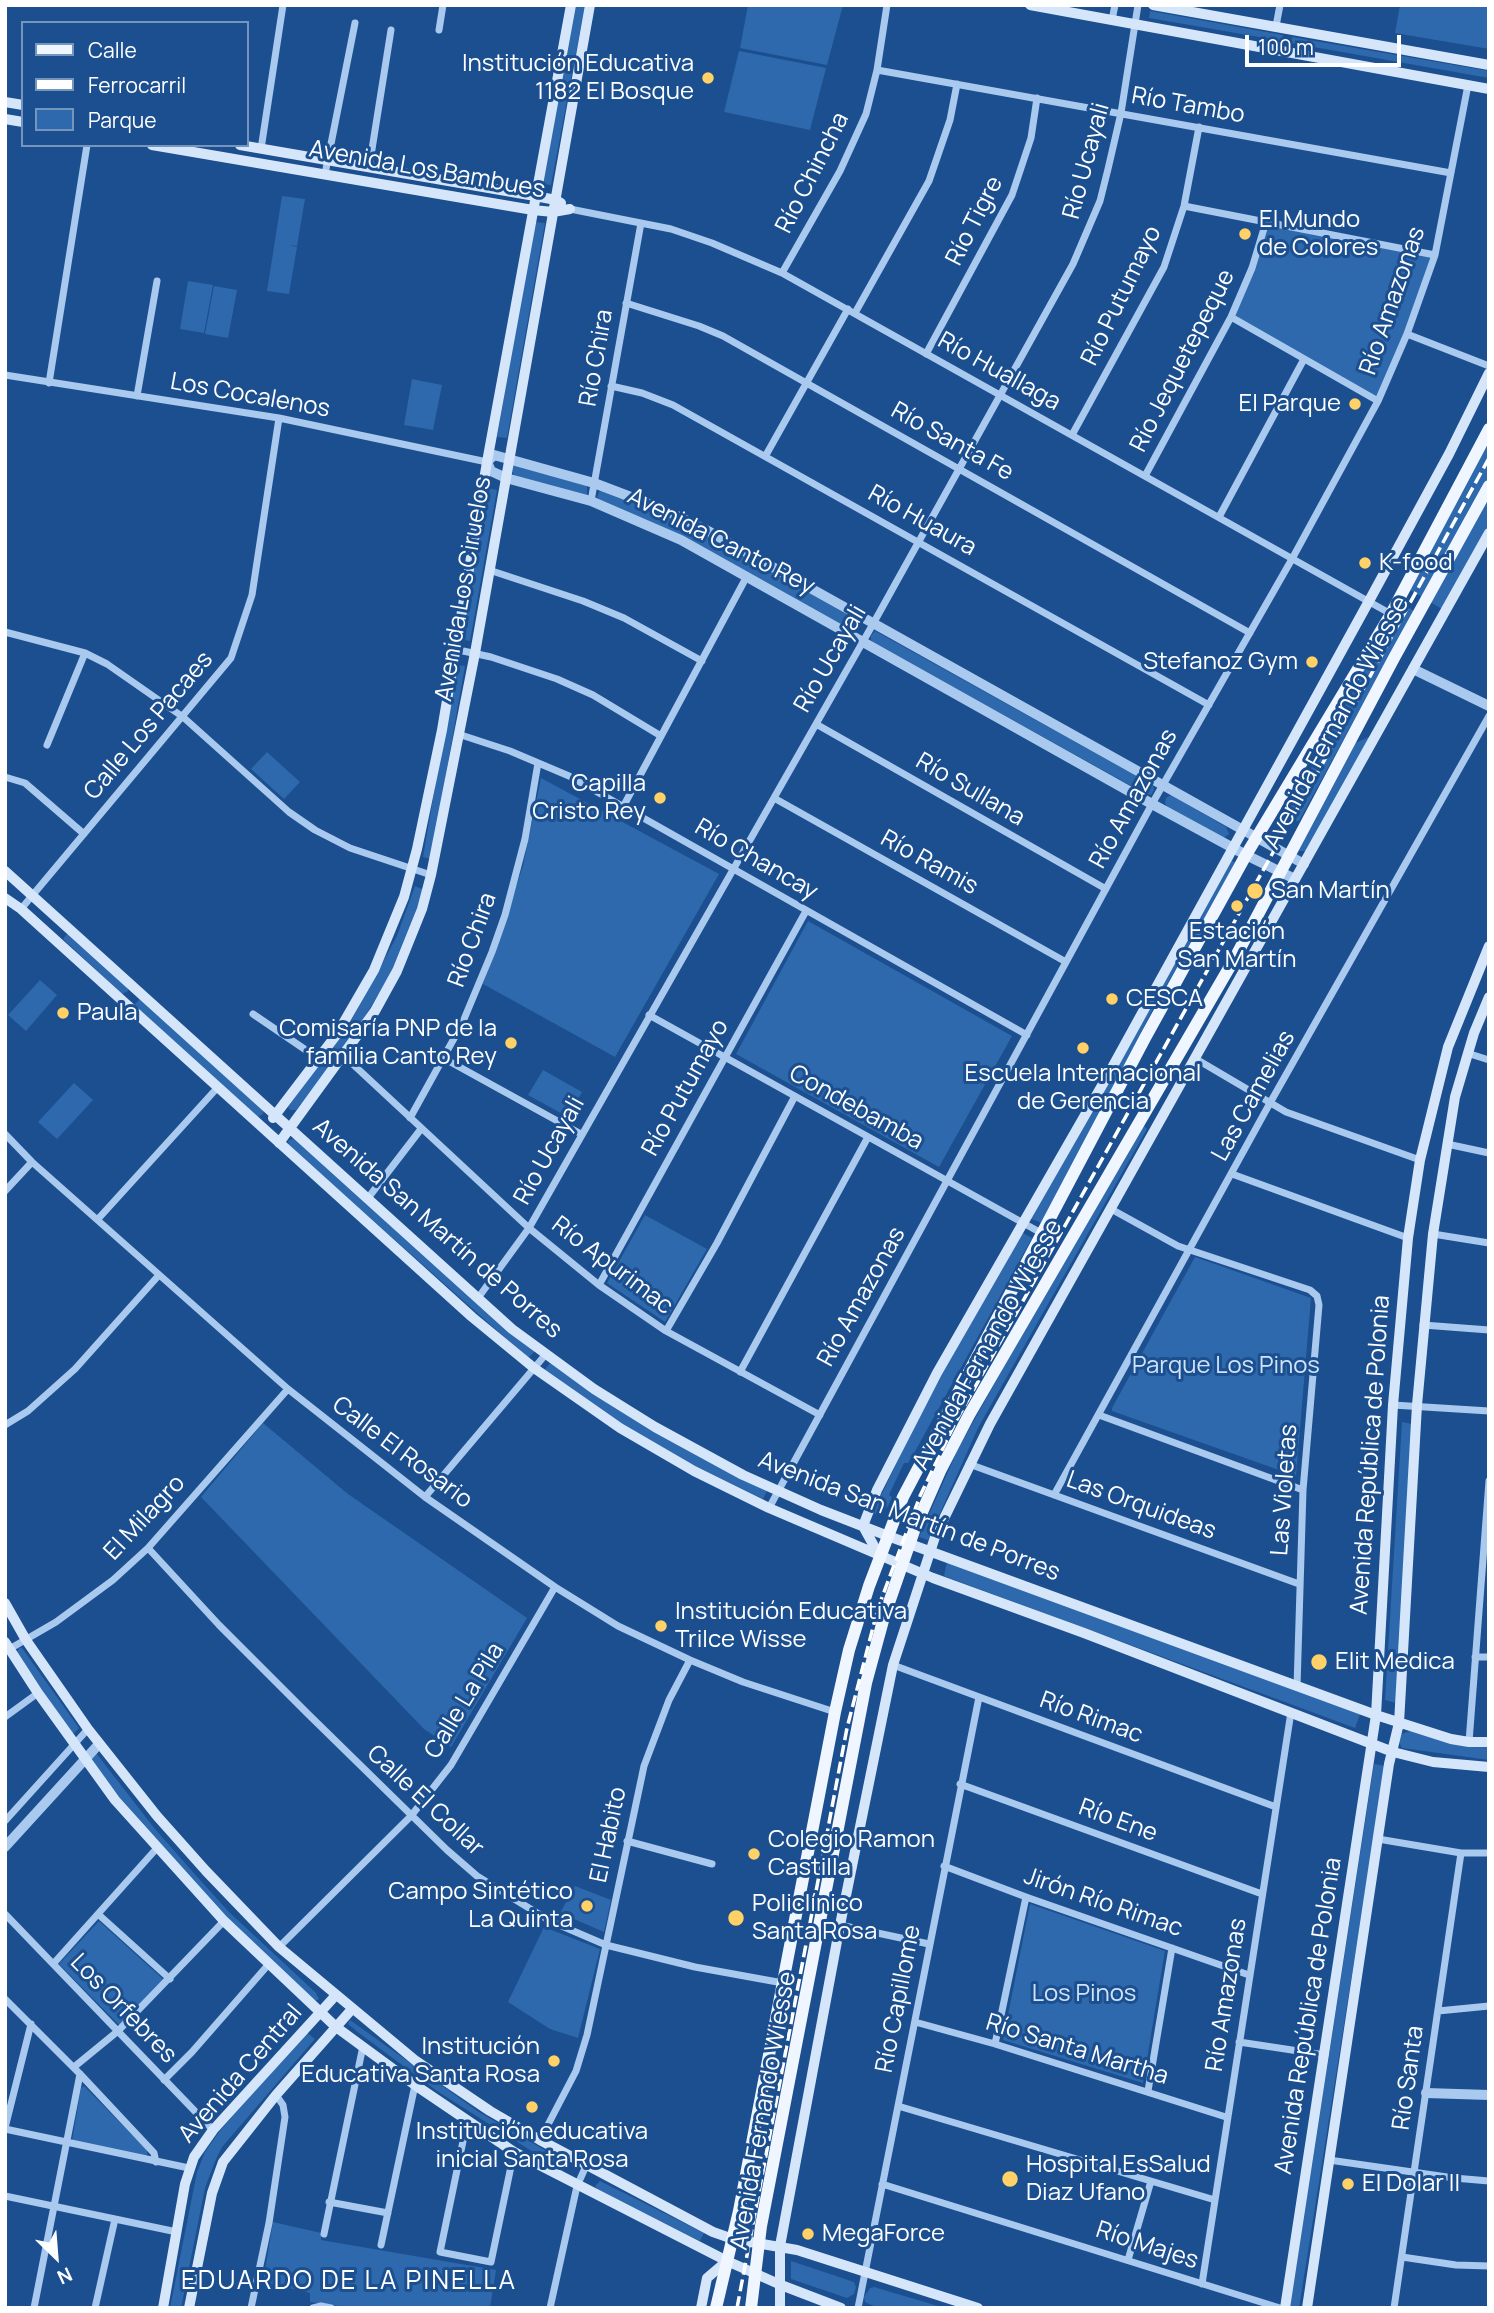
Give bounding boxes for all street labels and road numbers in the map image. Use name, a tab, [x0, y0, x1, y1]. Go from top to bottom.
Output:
street label: Río Tambo	[1129, 82, 1247, 130]
street label: Río Ucayali	[1058, 100, 1116, 222]
street label: Río Chincha	[770, 108, 856, 238]
street label: Avenida Los Bambues	[307, 135, 547, 205]
street label: Río Tigre	[940, 172, 1010, 270]
street label: Río Putumayo	[1076, 222, 1168, 370]
street label: Río Amazonas	[1354, 223, 1432, 379]
street label: Río Jequetepeque	[1125, 265, 1241, 457]
street label: Río Chira	[574, 307, 620, 409]
street label: Río Huallaga	[933, 326, 1065, 418]
street label: Los Cocalenos	[168, 368, 332, 424]
street label: Río Santa Fe	[886, 397, 1018, 487]
street label: Avenida Los Ciruelos	[430, 474, 498, 704]
street label: Río Huaura	[863, 479, 981, 563]
street label: Avenida Canto Rey	[623, 482, 819, 602]
street label: Avenida Fernando Wiesse	[1258, 592, 1416, 854]
street label: Río Ucayali	[789, 600, 873, 718]
street label: Calle Los Pacaes	[79, 646, 219, 806]
street label: Río Amazonas	[1084, 724, 1184, 874]
street label: Río Sullana	[910, 747, 1030, 833]
street label: Río Chancay	[689, 813, 823, 907]
street label: Río Ramis	[875, 825, 983, 901]
street label: Río Chira	[443, 889, 503, 991]
street label: Río Putumayo	[637, 1015, 735, 1161]
street label: Las Camelias	[1206, 1026, 1302, 1166]
street label: Condebamba	[784, 1059, 928, 1157]
street label: Río Ucayali	[509, 1092, 591, 1210]
street label: Avenida San Martín de Porres	[306, 1113, 568, 1345]
street label: Río Apurimac	[546, 1211, 678, 1321]
street label: Avenida Fernando Wiesse	[907, 1215, 1069, 1475]
street label: Río Amazonas	[812, 1222, 912, 1372]
street label: Avenida República de Polonia	[1345, 1294, 1397, 1616]
street label: Calle El Rosario	[326, 1391, 478, 1515]
street label: Las Violetas	[1266, 1423, 1304, 1557]
street label: Avenida San Martín de Porres	[754, 1446, 1064, 1588]
street label: Las Orquideas	[1062, 1466, 1220, 1546]
street label: El Milagro	[98, 1470, 192, 1566]
street label: Calle La Pila	[419, 1638, 511, 1764]
street label: Río Rimac	[1036, 1686, 1146, 1750]
street label: Calle El Collar	[361, 1740, 489, 1862]
street label: El Habito	[585, 1785, 633, 1885]
street label: Río Ene	[1075, 1794, 1161, 1848]
street label: Avenida República de Polonia	[1270, 1855, 1348, 2177]
street label: Jirón Río Rimac	[1020, 1862, 1186, 1944]
street label: Río Amazonas	[1201, 1916, 1253, 2074]
street label: Río Capillome	[871, 1923, 927, 2075]
street label: Los Orfebres	[64, 1948, 182, 2070]
street label: Avenida Fernando Wiesse	[725, 1970, 803, 2252]
street label: Avenida Central	[173, 1999, 309, 2149]
street label: Río Santa Martha	[982, 2009, 1172, 2091]
street label: Río Santa	[1387, 2024, 1431, 2132]
street label: Río Majes	[1092, 2216, 1202, 2276]

